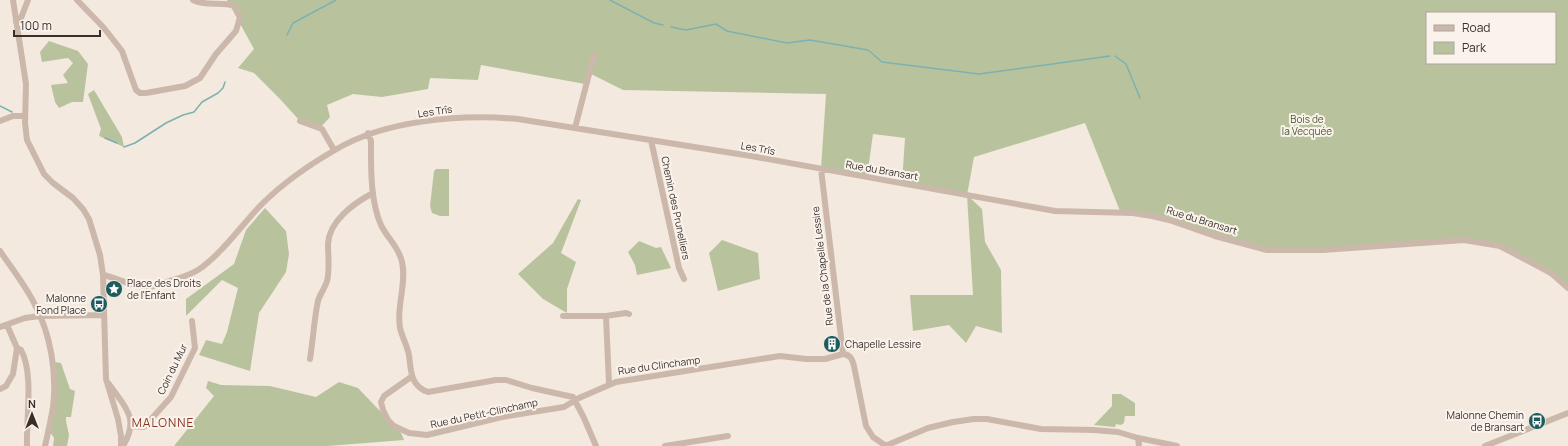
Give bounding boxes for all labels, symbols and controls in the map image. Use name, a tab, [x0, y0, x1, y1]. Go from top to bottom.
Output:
scale bar	[14, 12, 100, 38]
legend	[1426, 12, 1556, 64]
text: 100 m	[20, 17, 52, 34]
text: Road	[1462, 19, 1490, 36]
text: Park	[1462, 39, 1487, 56]
street label: Les Trîs	[417, 102, 453, 120]
park label: Bois de la Vecquée	[1282, 112, 1332, 138]
street label: Les Trîs	[740, 138, 776, 158]
street label: Chemin des Prunelliers	[658, 155, 694, 261]
street label: Rue du Bransart	[845, 157, 919, 183]
street label: Rue du Bransart	[1165, 203, 1239, 237]
street label: Rue de la Chapelle Lessire	[808, 206, 836, 326]
place label: Place des Droits de l'Enfant	[127, 276, 201, 302]
place icon: Place des Droits de l'Enfant	[104, 279, 124, 299]
place label: Malonne Fond Place	[36, 291, 86, 317]
bus stop icon: Malonne Fond Place	[89, 294, 109, 314]
building icon: Chapelle Lessire	[822, 334, 842, 354]
place label: Chapelle Lessire	[845, 337, 921, 351]
street label: Coin du Mur	[154, 341, 191, 397]
street label: Rue du Clinchamp	[617, 352, 701, 378]
north arrow	[12, 394, 52, 434]
street label: Rue du Petit-Clinchamp	[429, 395, 539, 431]
text: N	[28, 396, 36, 411]
place label: Malonne Chemin de Bransart	[1447, 408, 1524, 434]
bus stop icon: Malonne Chemin de Bransart	[1527, 411, 1547, 431]
district label: MALONNE	[132, 414, 194, 431]

